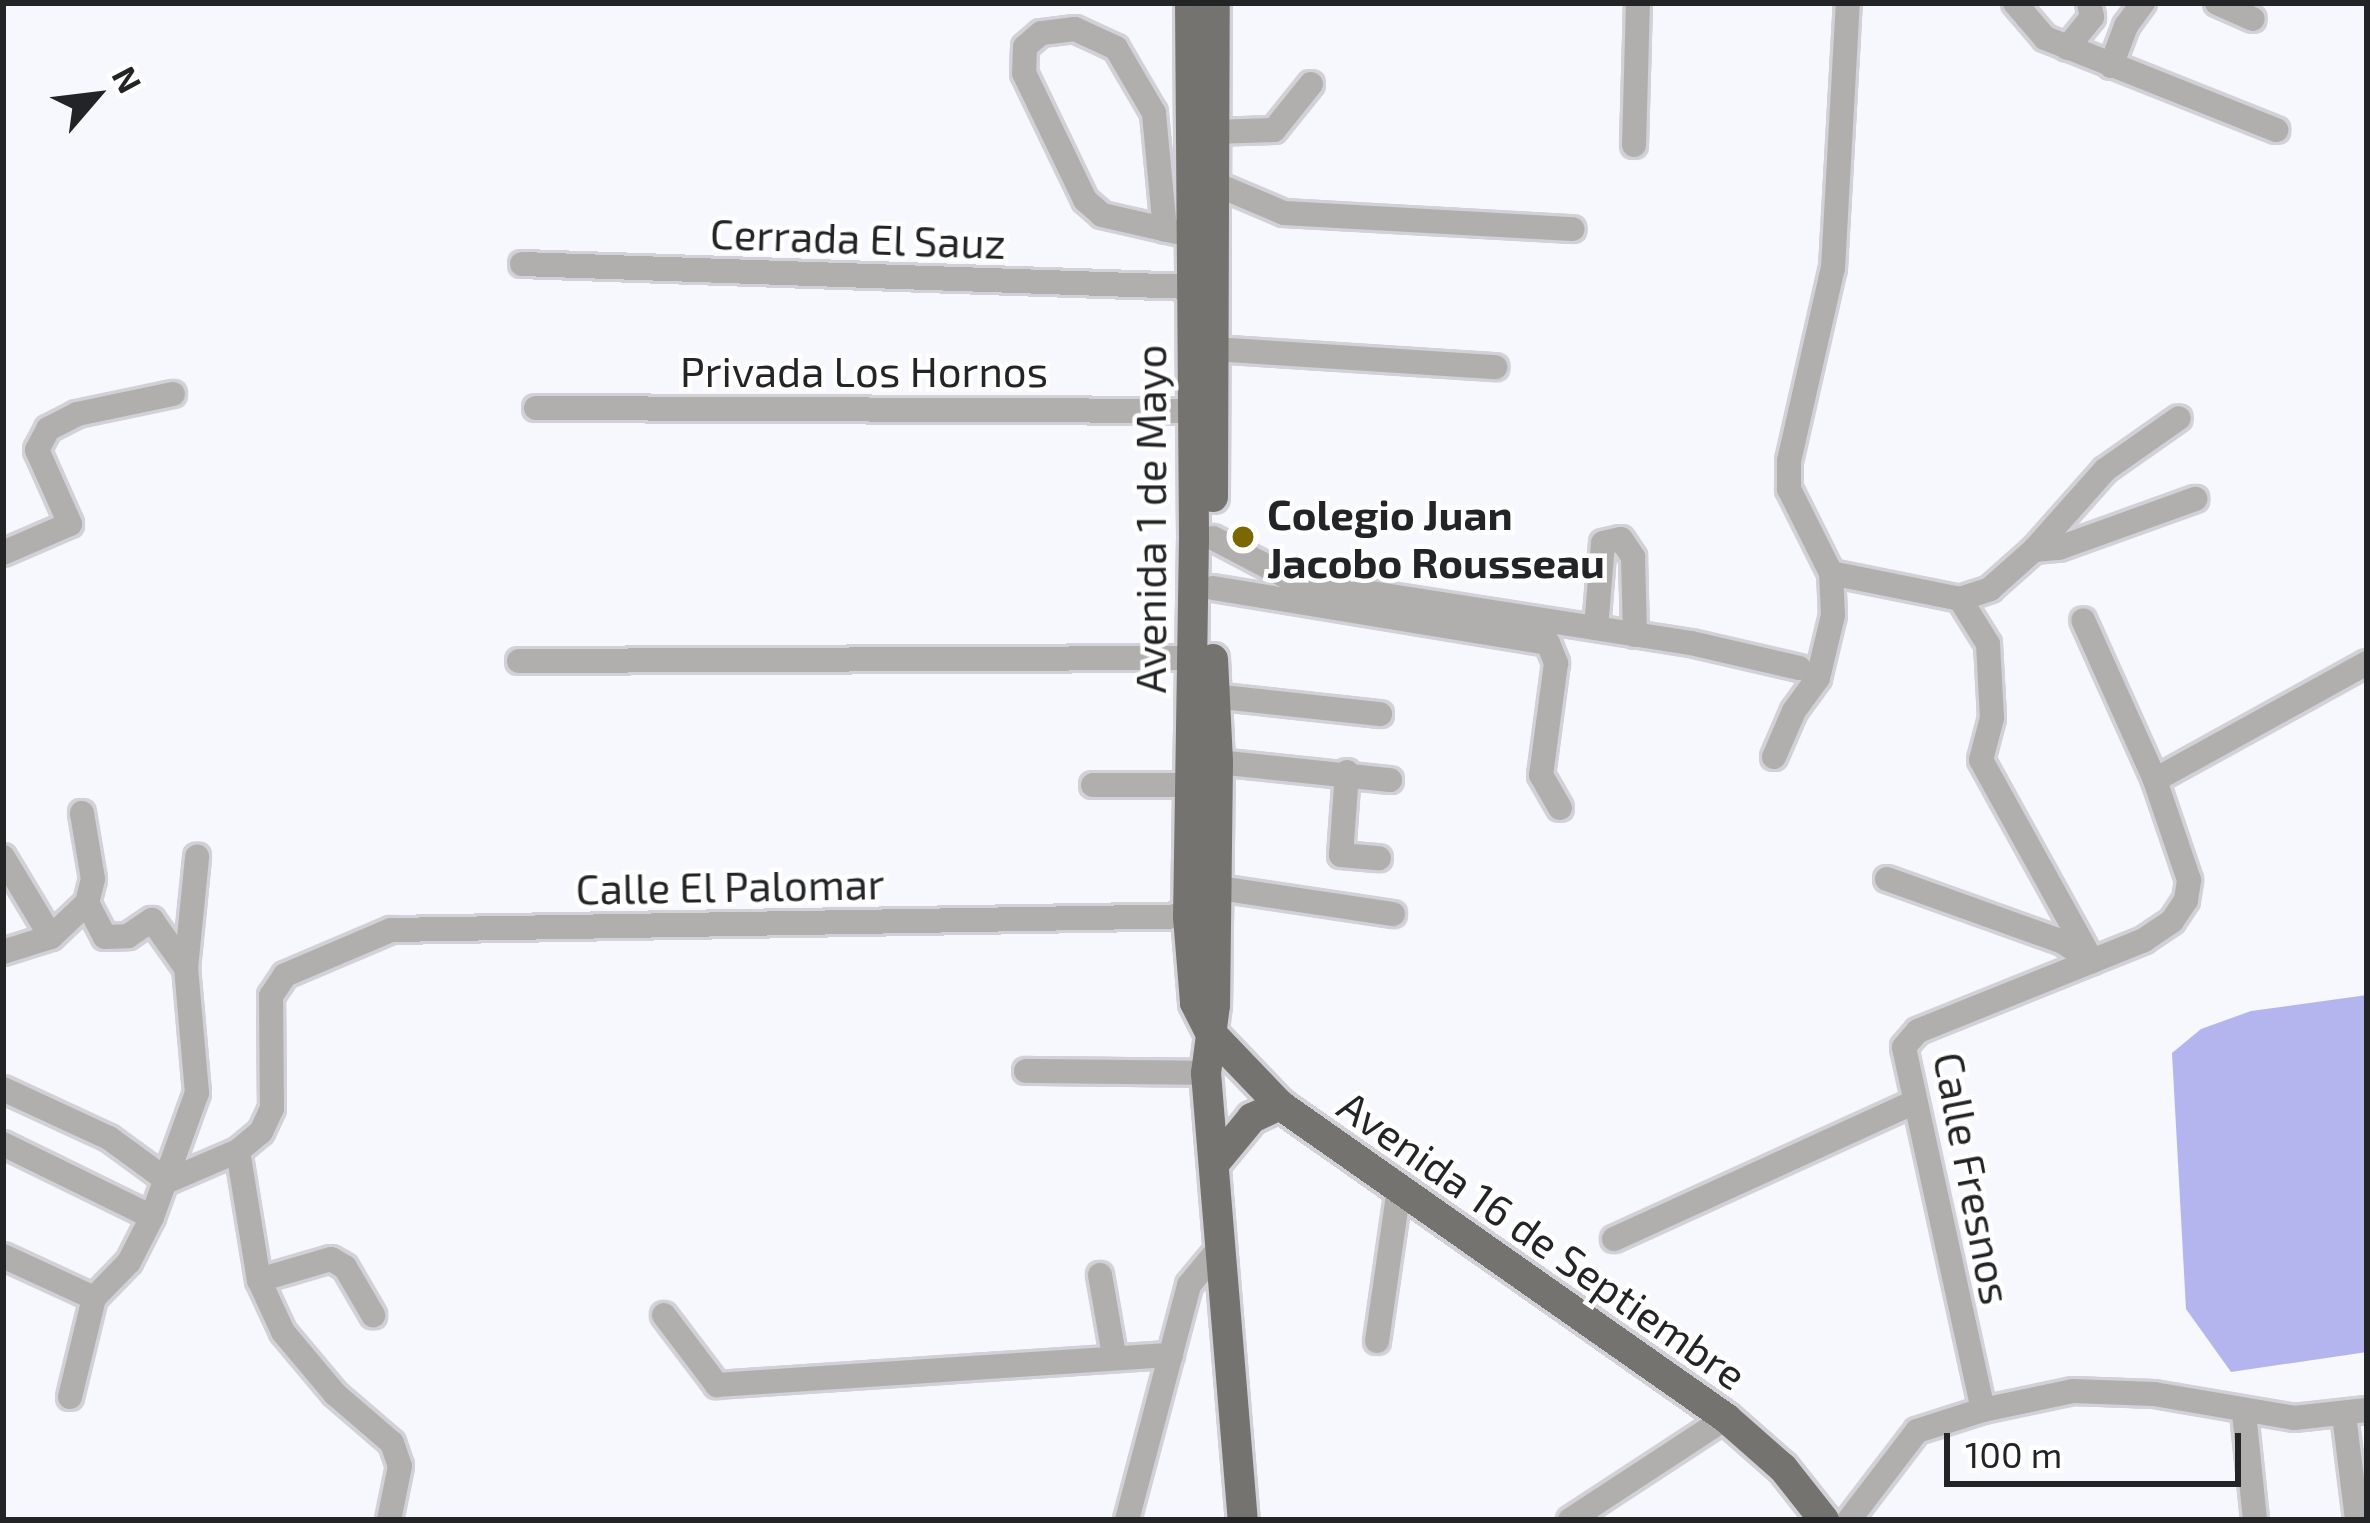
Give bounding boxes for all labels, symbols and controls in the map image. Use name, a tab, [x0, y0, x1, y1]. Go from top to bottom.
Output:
north arrow	[36, 36, 156, 156]
text: N	[105, 59, 151, 99]
street label: Cerrada El Sauz	[709, 207, 1007, 267]
street label: Privada Los Hornos	[680, 345, 1048, 395]
street label: Avenida 1 de Mayo	[1124, 345, 1174, 693]
place label: Colegio Juan Jacobo Rousseau	[1267, 488, 1605, 586]
marker: Colegio Juan Jacobo Rousseau	[1230, 524, 1256, 550]
street label: Calle El Palomar	[575, 857, 885, 913]
street label: Calle Fresnos	[1925, 1048, 2023, 1308]
street label: Avenida 16 de Septiembre	[1329, 1079, 1757, 1399]
scale bar	[1950, 1409, 2247, 1483]
text: 100 m	[1965, 1432, 2062, 1475]

